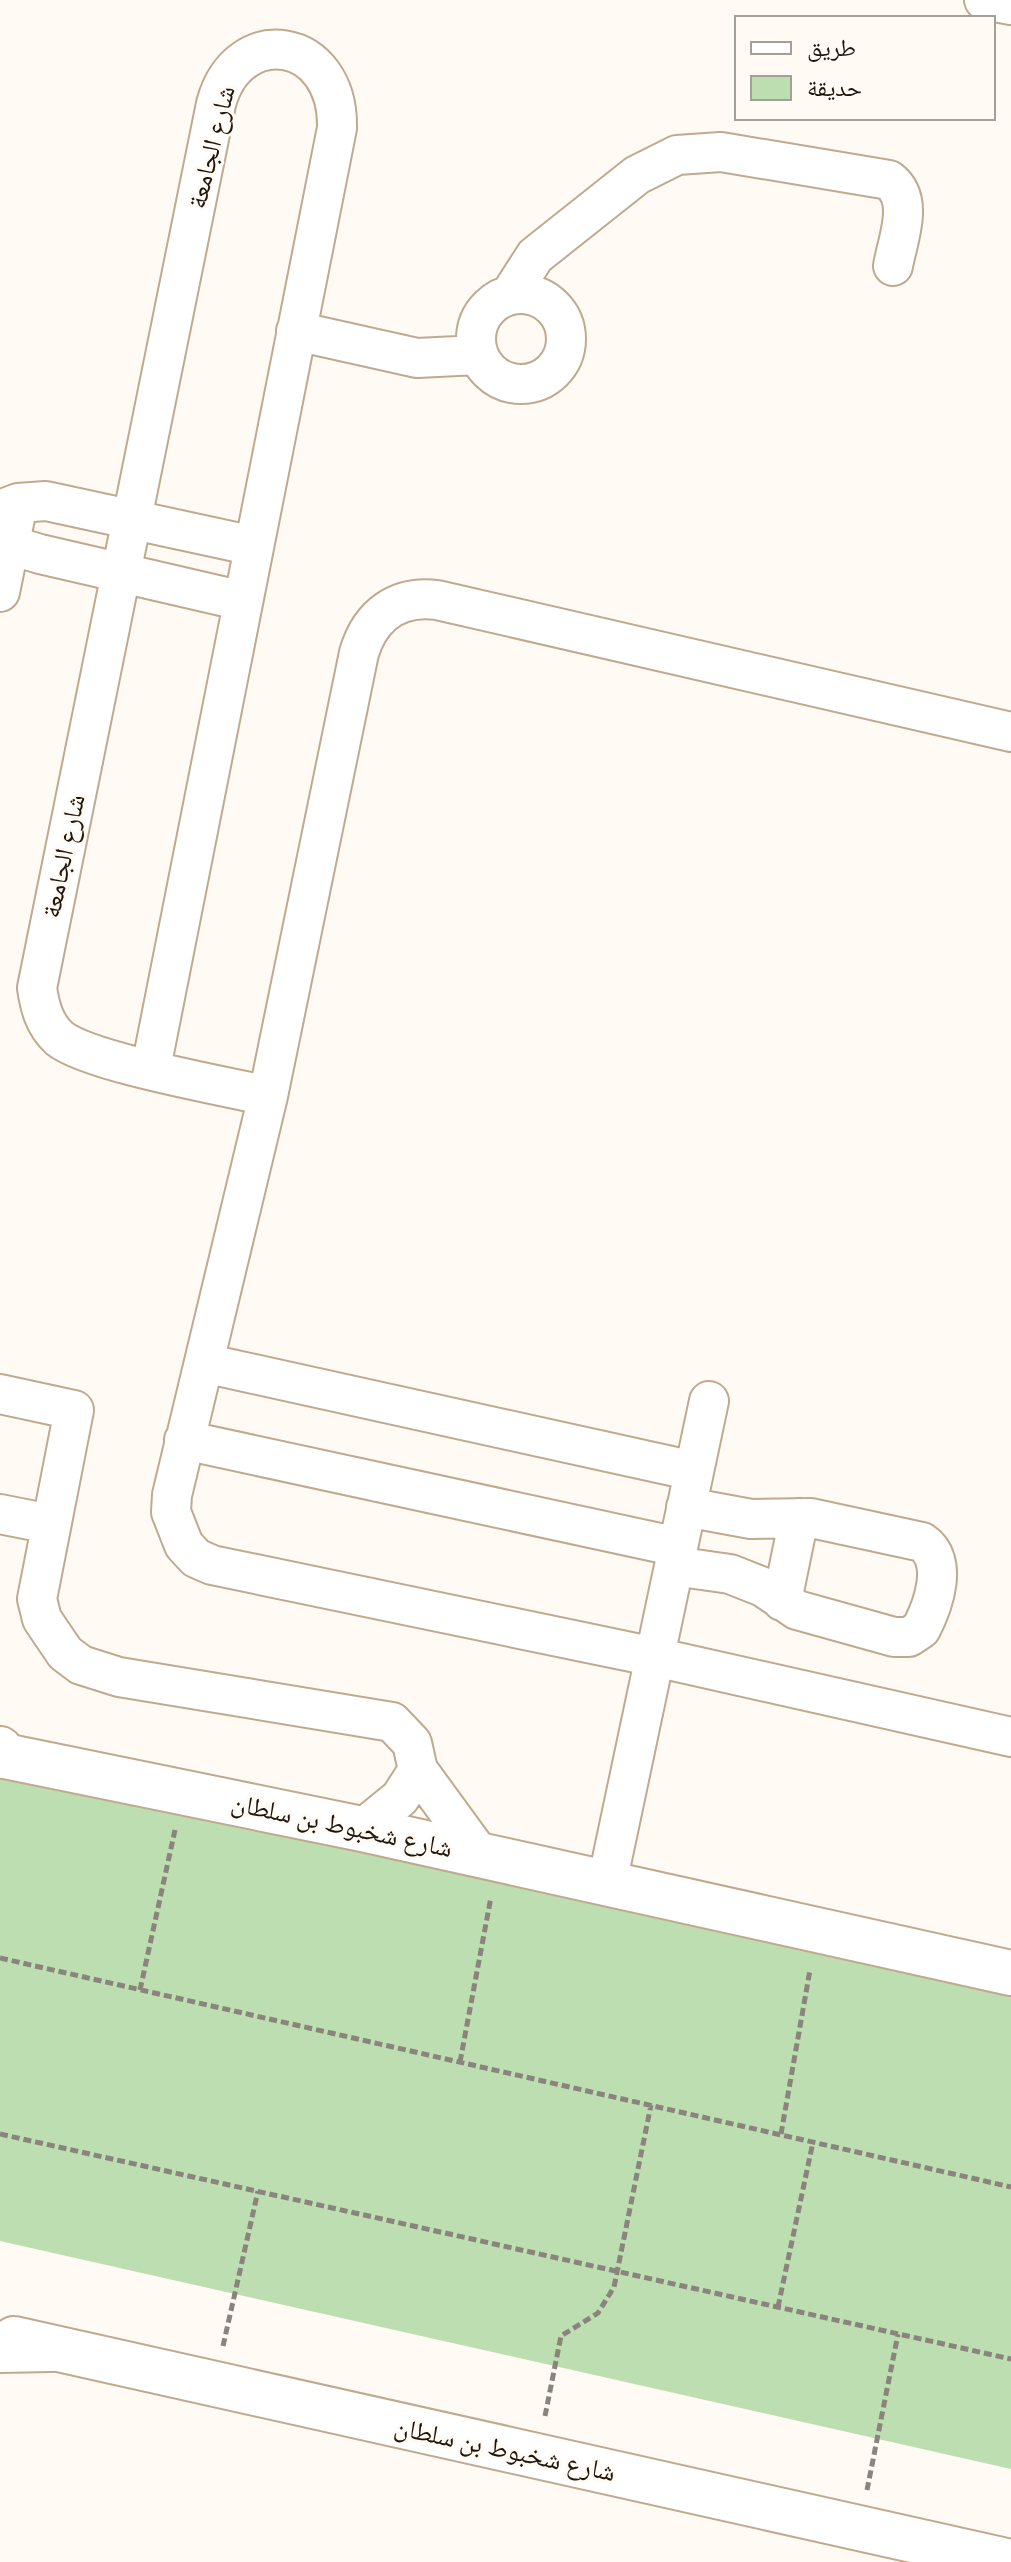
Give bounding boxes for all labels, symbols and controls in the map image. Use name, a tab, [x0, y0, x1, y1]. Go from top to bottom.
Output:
legend	[735, 16, 995, 120]
text: طريق	[807, 31, 856, 63]
text: حديقة	[807, 71, 862, 103]
street label: شارع الجامعة	[178, 82, 243, 212]
street label: شارع الجامعة	[32, 791, 93, 921]
street label: شارع شخبوط بن سلطان	[228, 1784, 456, 1865]
street label: شارع شخبوط بن سلطان	[391, 2408, 619, 2489]

